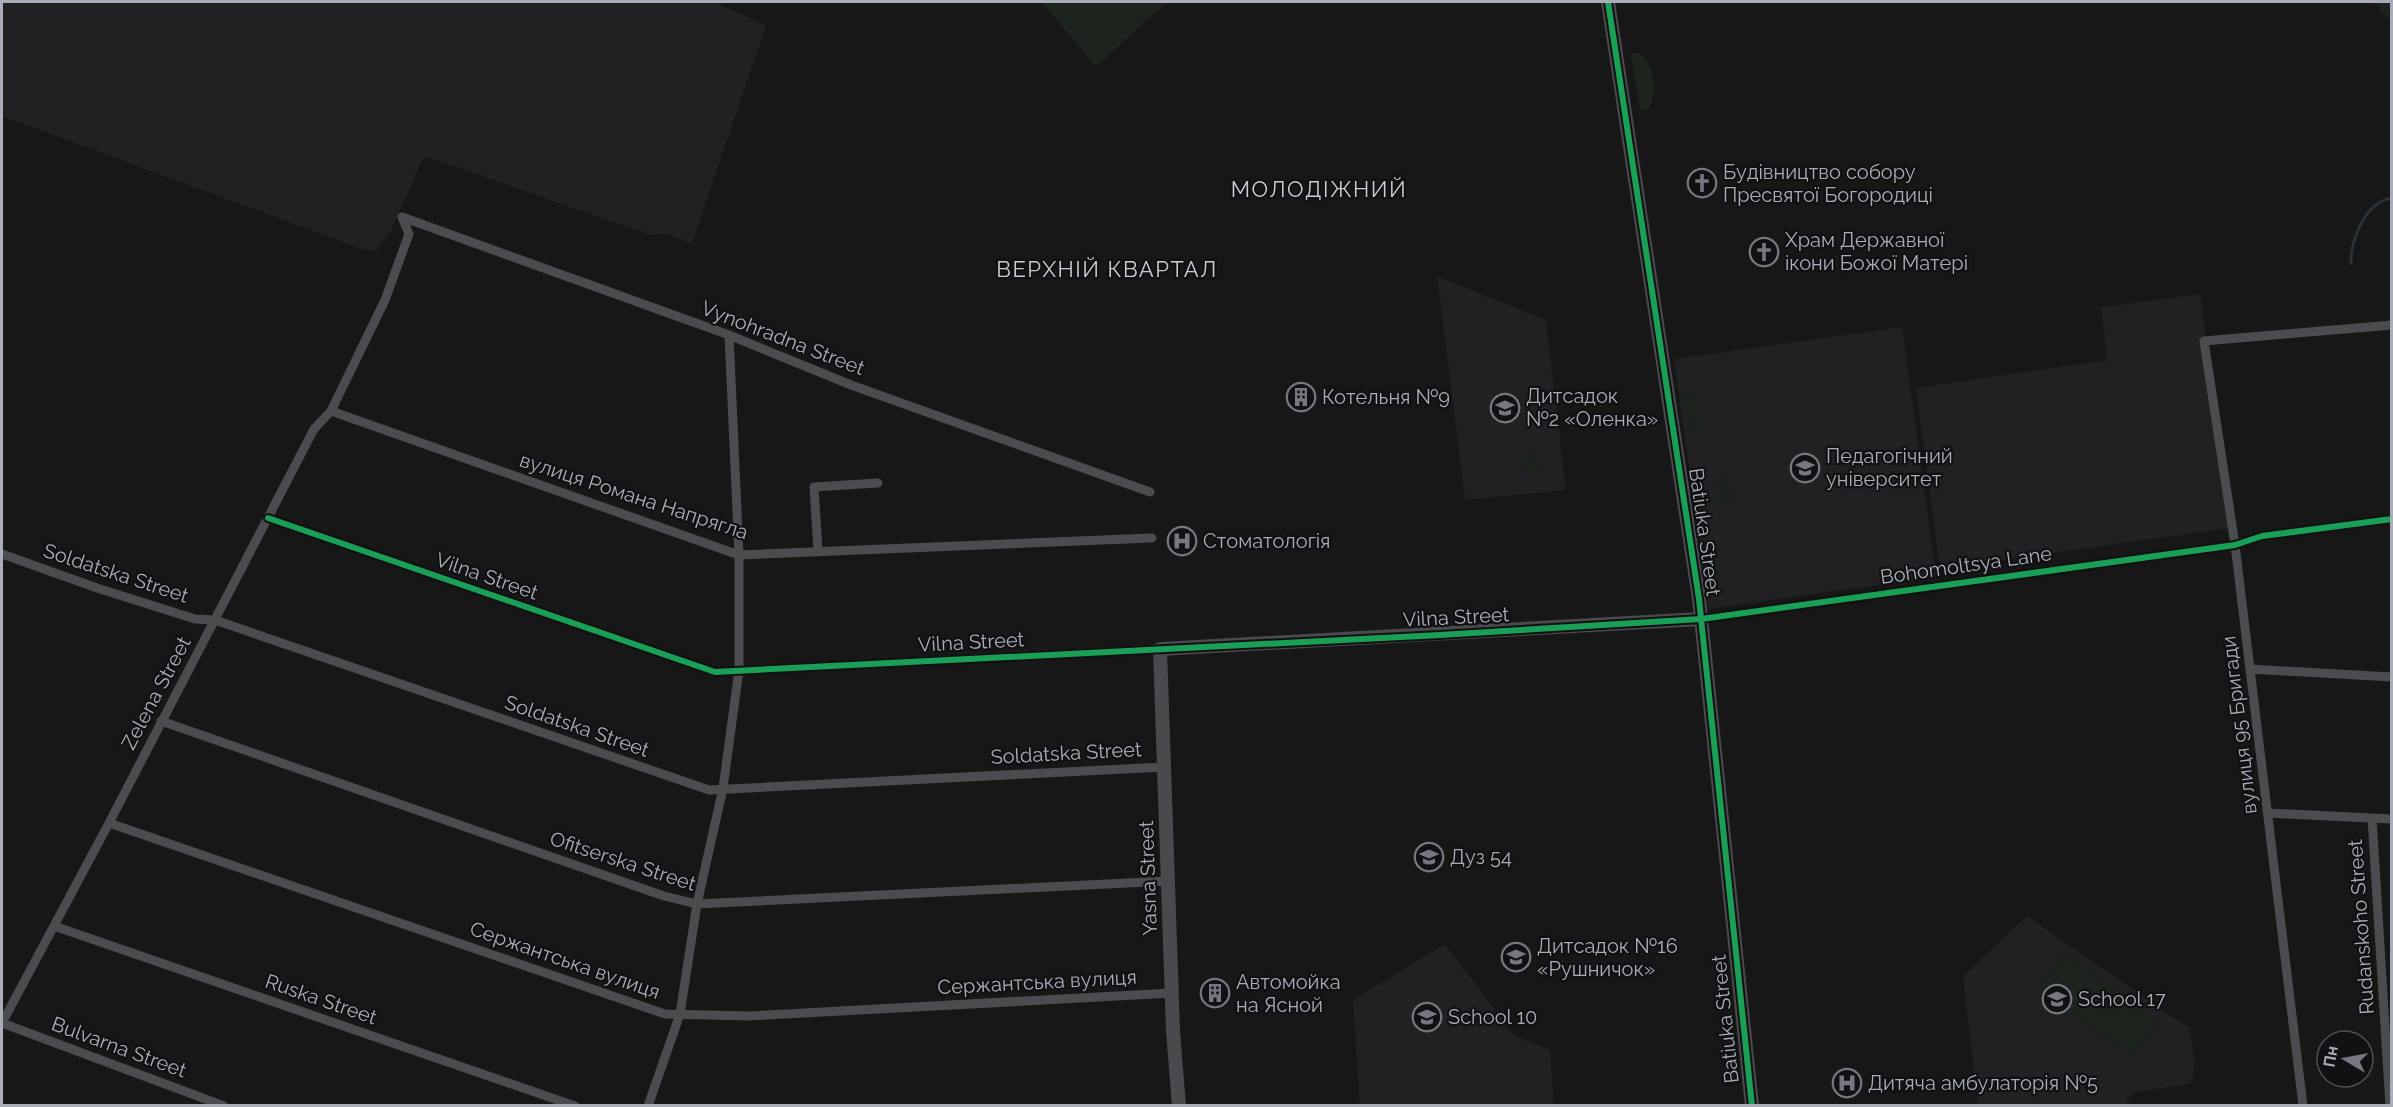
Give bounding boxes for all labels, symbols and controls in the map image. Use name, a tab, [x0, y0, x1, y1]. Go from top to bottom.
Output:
place label: Будівництво собору Пресвятої Богородиці	[1723, 160, 1933, 207]
church icon: Будівництво собору Пресвятої Богородиці	[1686, 167, 1718, 199]
district label: МОЛОДІЖНИЙ	[1231, 176, 1407, 202]
place label: Храм Державної ікони Божої Матері	[1785, 228, 1968, 275]
church icon: Храм Державної ікони Божої Матері	[1748, 236, 1780, 268]
district label: ВЕРХНІЙ КВАРТАЛ	[996, 256, 1218, 282]
street label: Vynohradna Street	[698, 296, 868, 380]
building icon: Котельня №9	[1285, 381, 1317, 413]
place label: Дитсадок №2 «Оленка»	[1526, 384, 1658, 431]
place label: Котельня №9	[1322, 385, 1450, 409]
school or university icon: Дитсадок №2 «Оленка»	[1489, 392, 1521, 424]
place label: Педагогічний університет	[1826, 444, 1953, 491]
street label: вулиця Романа Напрягла	[517, 448, 751, 544]
school or university icon: Педагогічний університет	[1789, 452, 1821, 484]
street label: Batiuka Street	[1684, 466, 1726, 598]
hospital icon: Стоматологія	[1166, 525, 1198, 557]
place label: Стоматологія	[1203, 529, 1330, 553]
street label: Soldatska Street	[40, 538, 192, 608]
street label: Bohomoltsya Lane	[1879, 541, 2054, 589]
street label: Vilna Street	[433, 547, 542, 605]
street label: Vilna Street	[1402, 602, 1510, 632]
street label: Vilna Street	[917, 627, 1025, 657]
street label: Zelena Street	[116, 632, 196, 754]
street label: вулиця 95 Бригади	[2216, 635, 2262, 815]
street label: Soldatska Street	[502, 690, 653, 762]
street label: Soldatska Street	[990, 737, 1142, 769]
street label: Yasna Street	[1134, 820, 1162, 936]
street label: Ofitserska Street	[547, 826, 699, 896]
street label: Rudanskoho Street	[2343, 838, 2379, 1015]
school or university icon: Дуз 54	[1413, 841, 1445, 873]
place label: Дуз 54	[1450, 845, 1512, 869]
street label: Сержантська вулиця	[467, 916, 663, 1004]
place label: Дитсадок №16 «Рушничок»	[1537, 934, 1678, 981]
school or university icon: Дитсадок №16 «Рушничок»	[1500, 941, 1532, 973]
street label: Batiuka Street	[1706, 953, 1744, 1084]
street label: Сержантська вулиця	[937, 965, 1137, 999]
street label: Ruska Street	[262, 969, 380, 1029]
place label: Автомойка на Ясной	[1236, 970, 1341, 1017]
building icon: Автомойка на Ясной	[1199, 977, 1231, 1009]
school or university icon: School 17	[2041, 983, 2073, 1015]
place label: School 17	[2078, 987, 2166, 1011]
school or university icon: School 10	[1411, 1001, 1443, 1033]
place label: School 10	[1448, 1005, 1537, 1029]
street label: Bulvarna Street	[48, 1011, 190, 1083]
north arrow	[2315, 1029, 2375, 1089]
text: Пн	[2320, 1044, 2342, 1069]
hospital icon: Дитяча амбулаторія №5	[1831, 1067, 1863, 1099]
place label: Дитяча амбулаторія №5	[1868, 1071, 2098, 1095]

